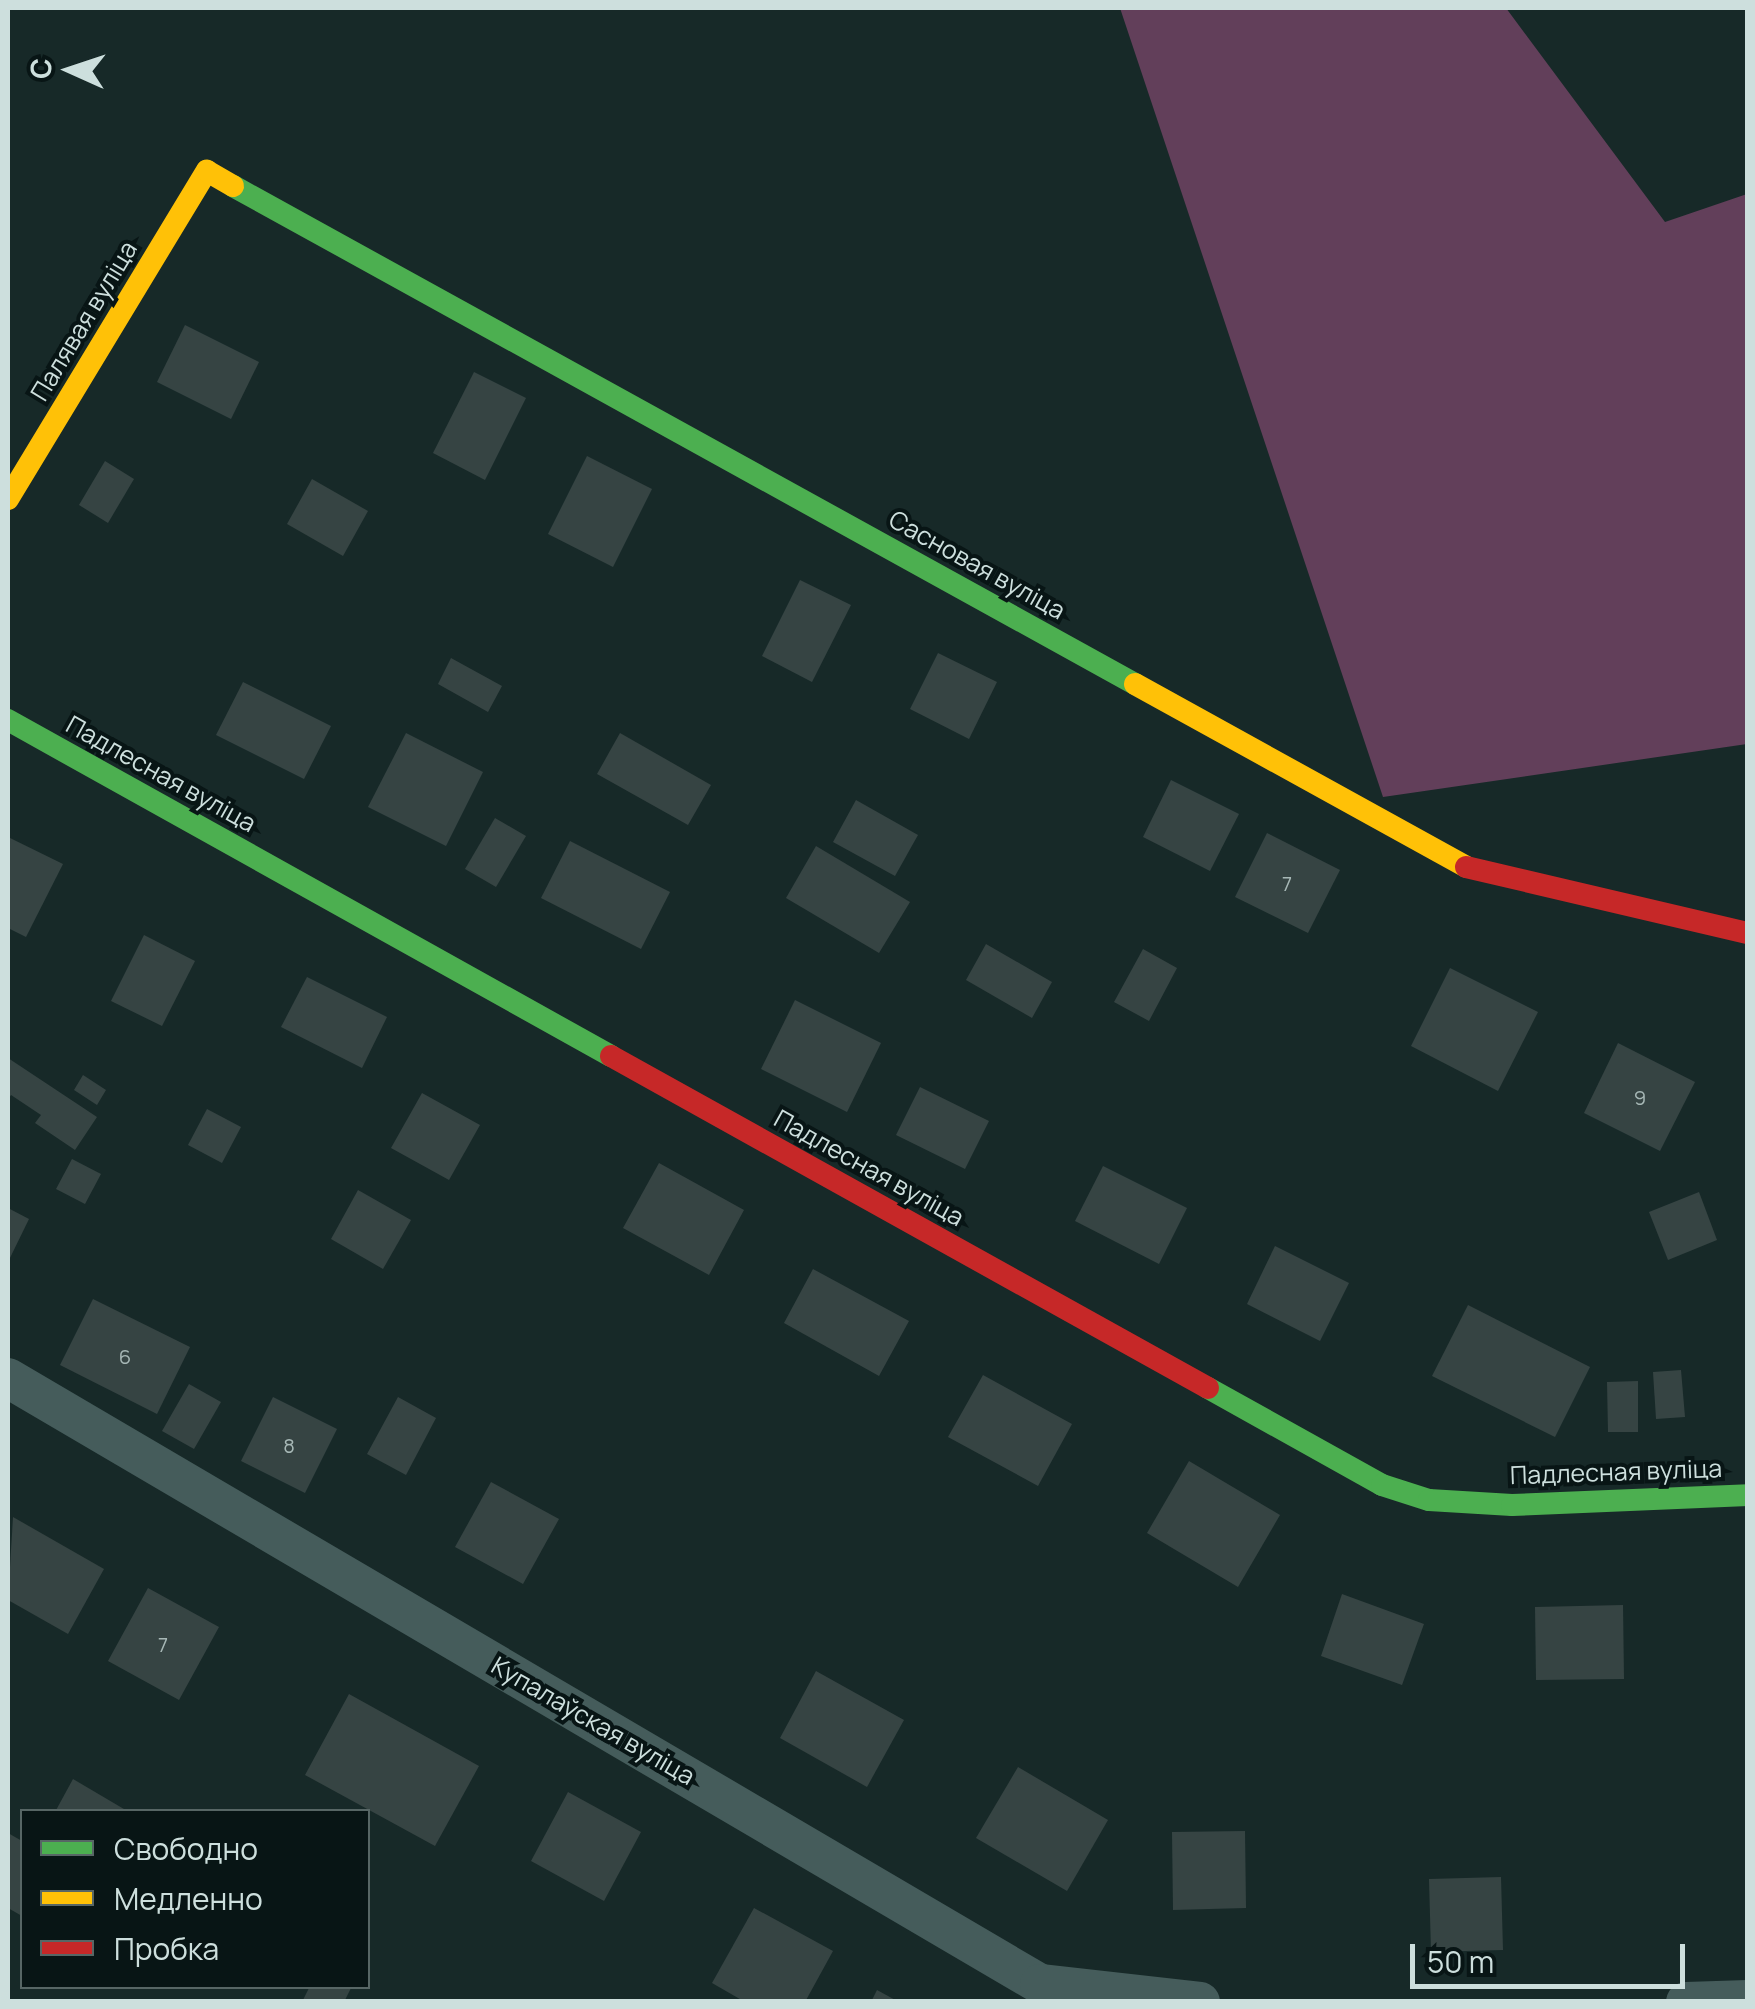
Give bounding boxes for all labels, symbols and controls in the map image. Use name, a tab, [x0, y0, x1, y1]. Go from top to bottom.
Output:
north arrow	[20, 20, 120, 120]
text: С	[21, 57, 60, 80]
street label: Палявая вуліца	[25, 236, 143, 406]
street label: Сасновая вуліца	[884, 504, 1070, 626]
street label: Падлесная вуліца	[61, 709, 261, 839]
house number: 7	[1282, 871, 1292, 895]
house number: 9	[1634, 1085, 1646, 1109]
street label: Падлесная вуліца	[769, 1103, 969, 1233]
house number: 6	[119, 1344, 131, 1368]
house number: 8	[283, 1433, 295, 1457]
street label: Падлесная вуліца	[1510, 1453, 1722, 1491]
house number: 7	[158, 1632, 168, 1656]
street label: Купалаўская вуліца	[486, 1651, 700, 1791]
legend	[20, 1809, 370, 1989]
text: Свободно	[114, 1828, 258, 1869]
text: Медленно	[114, 1878, 263, 1919]
scale bar	[1415, 1924, 1690, 1986]
text: Пробка	[114, 1928, 219, 1969]
text: 50 m	[1427, 1941, 1494, 1982]

